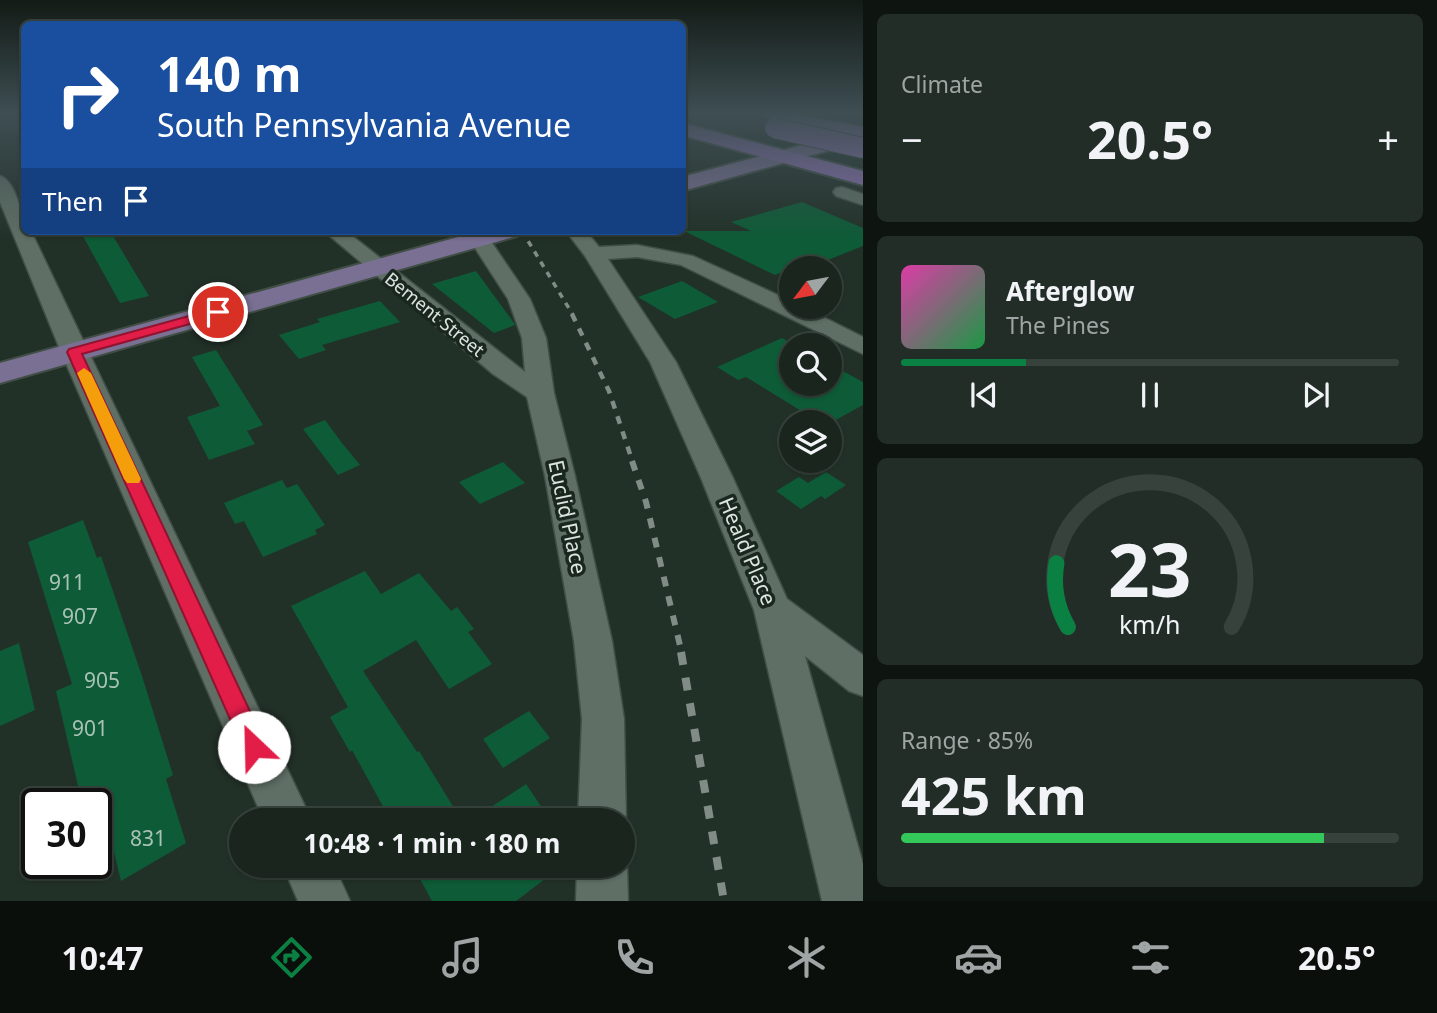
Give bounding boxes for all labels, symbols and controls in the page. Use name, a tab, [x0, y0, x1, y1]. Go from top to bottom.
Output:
text: 140 m	[157, 40, 302, 106]
icon: right	[42, 49, 133, 140]
text: Climate	[901, 68, 983, 100]
text: South Pennsylvania Avenue	[157, 103, 571, 146]
text: 20.5°	[1087, 103, 1213, 174]
text: −	[901, 113, 923, 165]
text: +	[1377, 113, 1399, 165]
icon: arrive	[117, 182, 155, 220]
text: Then	[42, 183, 103, 219]
north arrow	[779, 256, 842, 318]
map controls	[779, 256, 842, 473]
street label: Bement Street	[380, 266, 490, 362]
text: Afterglow	[1006, 273, 1134, 309]
pin	[188, 282, 248, 342]
icon: arrive	[199, 293, 237, 331]
text: The Pines	[1006, 309, 1110, 341]
button: search	[779, 333, 842, 396]
icon: previous	[965, 376, 1003, 414]
icon: pause	[1131, 376, 1169, 414]
icon: next	[1297, 376, 1335, 414]
button: layers	[779, 410, 842, 473]
street label: Euclid Place	[542, 457, 594, 577]
street label: Heald Place	[713, 493, 783, 609]
text: 23	[1108, 520, 1192, 619]
house number: 911	[49, 568, 85, 596]
house number: 907	[62, 602, 98, 630]
text: km/h	[1119, 607, 1181, 641]
house number: 905	[84, 666, 120, 694]
position arrow	[217, 710, 291, 784]
house number: 901	[72, 714, 108, 742]
text: Range · 85%	[901, 724, 1033, 756]
text: 425 km	[901, 759, 1087, 830]
speed limit sign: 30	[21, 788, 112, 879]
house number: 831	[130, 824, 166, 852]
text: 10:48 · 1 min · 180 m	[304, 825, 560, 861]
icon: directions	[267, 933, 316, 982]
icon: music	[438, 933, 487, 982]
icon: phone	[610, 933, 659, 982]
icon: climate	[782, 933, 831, 982]
icon: car	[954, 933, 1003, 982]
icon: filters	[1126, 933, 1175, 982]
text: 10:47	[61, 936, 144, 979]
text: 20.5°	[1298, 936, 1376, 979]

